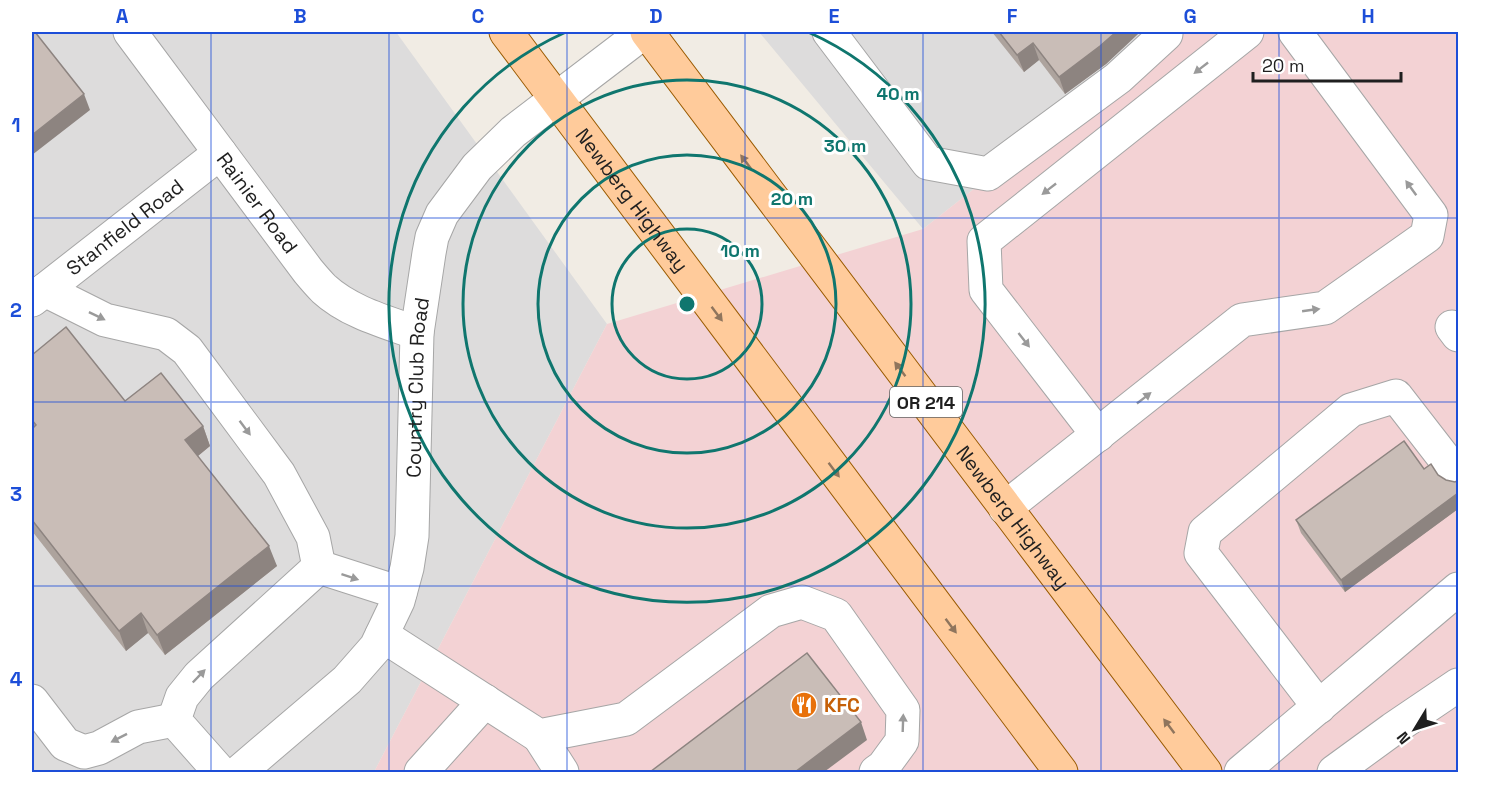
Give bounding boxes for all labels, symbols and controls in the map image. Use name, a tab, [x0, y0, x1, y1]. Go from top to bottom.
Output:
text: A	[116, 3, 129, 29]
text: B	[293, 3, 307, 29]
text: C	[472, 3, 485, 29]
text: D	[649, 3, 663, 29]
text: E	[828, 3, 840, 29]
text: F	[1007, 3, 1018, 29]
text: G	[1183, 3, 1197, 29]
text: H	[1361, 3, 1375, 29]
scale bar	[1253, 45, 1402, 83]
text: 20 m	[1262, 54, 1305, 77]
one-way arrow	[1194, 61, 1209, 73]
text: 40 m	[876, 82, 920, 105]
text: 1	[11, 112, 21, 138]
street label: Newberg Highway	[570, 123, 694, 277]
text: 30 m	[824, 134, 866, 157]
street label: Rainier Road	[211, 147, 303, 259]
one-way arrow	[740, 155, 752, 170]
street label: Stanfield Road	[61, 173, 189, 281]
one-way arrow	[1405, 180, 1417, 195]
one-way arrow	[1041, 183, 1056, 195]
text: 20 m	[771, 187, 813, 210]
text: 10 m	[720, 239, 760, 262]
centre of rings	[677, 294, 697, 314]
street label: Country Club Road	[400, 296, 435, 478]
text: 2	[10, 297, 22, 323]
one-way arrow	[711, 306, 723, 322]
one-way arrow	[1301, 306, 1320, 315]
one-way arrow	[89, 311, 106, 320]
one-way arrow	[1018, 332, 1031, 348]
one-way arrow	[895, 361, 907, 376]
road number: OR 214	[890, 387, 962, 417]
one-way arrow	[1136, 393, 1151, 405]
one-way arrow	[238, 421, 250, 436]
street label: Newberg Highway	[951, 440, 1076, 594]
one-way arrow	[828, 462, 840, 478]
text: 3	[10, 481, 22, 507]
one-way arrow	[341, 573, 359, 582]
one-way arrow	[945, 618, 957, 634]
text: 4	[10, 666, 23, 692]
one-way arrow	[192, 669, 206, 684]
restaurant icon: KFC	[789, 690, 819, 720]
place label: KFC	[824, 692, 860, 718]
north arrow	[1385, 699, 1445, 759]
one-way arrow	[898, 714, 907, 733]
one-way arrow	[1164, 718, 1176, 733]
text: N	[1392, 727, 1415, 749]
one-way arrow	[110, 733, 127, 742]

